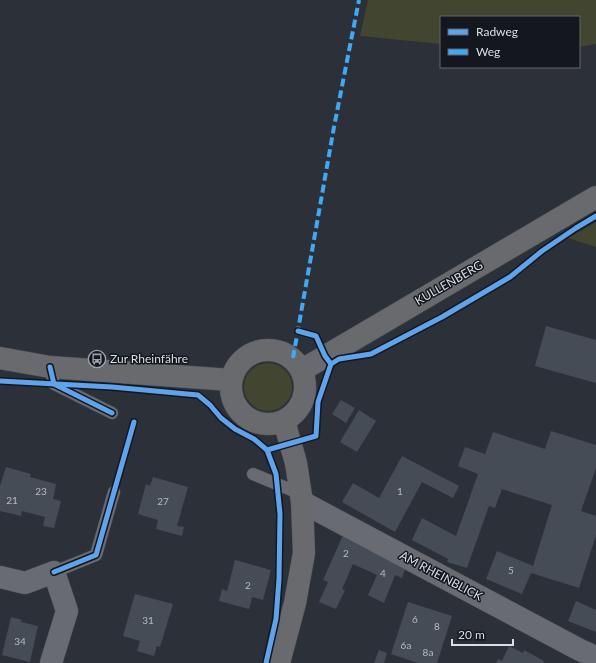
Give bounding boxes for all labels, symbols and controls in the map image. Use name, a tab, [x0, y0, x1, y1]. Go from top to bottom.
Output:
legend	[440, 16, 580, 68]
text: Radweg	[476, 24, 518, 39]
text: Weg	[476, 44, 500, 59]
street label: KULLENBERG	[412, 257, 486, 308]
bus stop icon: Zur Rheinfähre	[87, 349, 107, 369]
place label: Zur Rheinfähre	[110, 351, 188, 366]
house number: 23	[35, 485, 47, 497]
house number: 1	[397, 485, 403, 497]
house number: 21	[6, 494, 18, 506]
house number: 27	[157, 495, 169, 507]
house number: 2	[343, 547, 349, 559]
street label: AM RHEINBLICK	[397, 547, 485, 604]
house number: 5	[508, 564, 514, 576]
house number: 4	[380, 567, 386, 579]
house number: 2	[245, 579, 251, 591]
house number: 6	[412, 613, 418, 625]
house number: 31	[142, 614, 154, 626]
house number: 8	[434, 620, 440, 632]
scale bar	[452, 621, 513, 647]
text: 20 m	[458, 627, 485, 642]
house number: 34	[14, 635, 26, 647]
house number: 6a	[401, 639, 411, 651]
house number: 8a	[423, 646, 433, 658]

